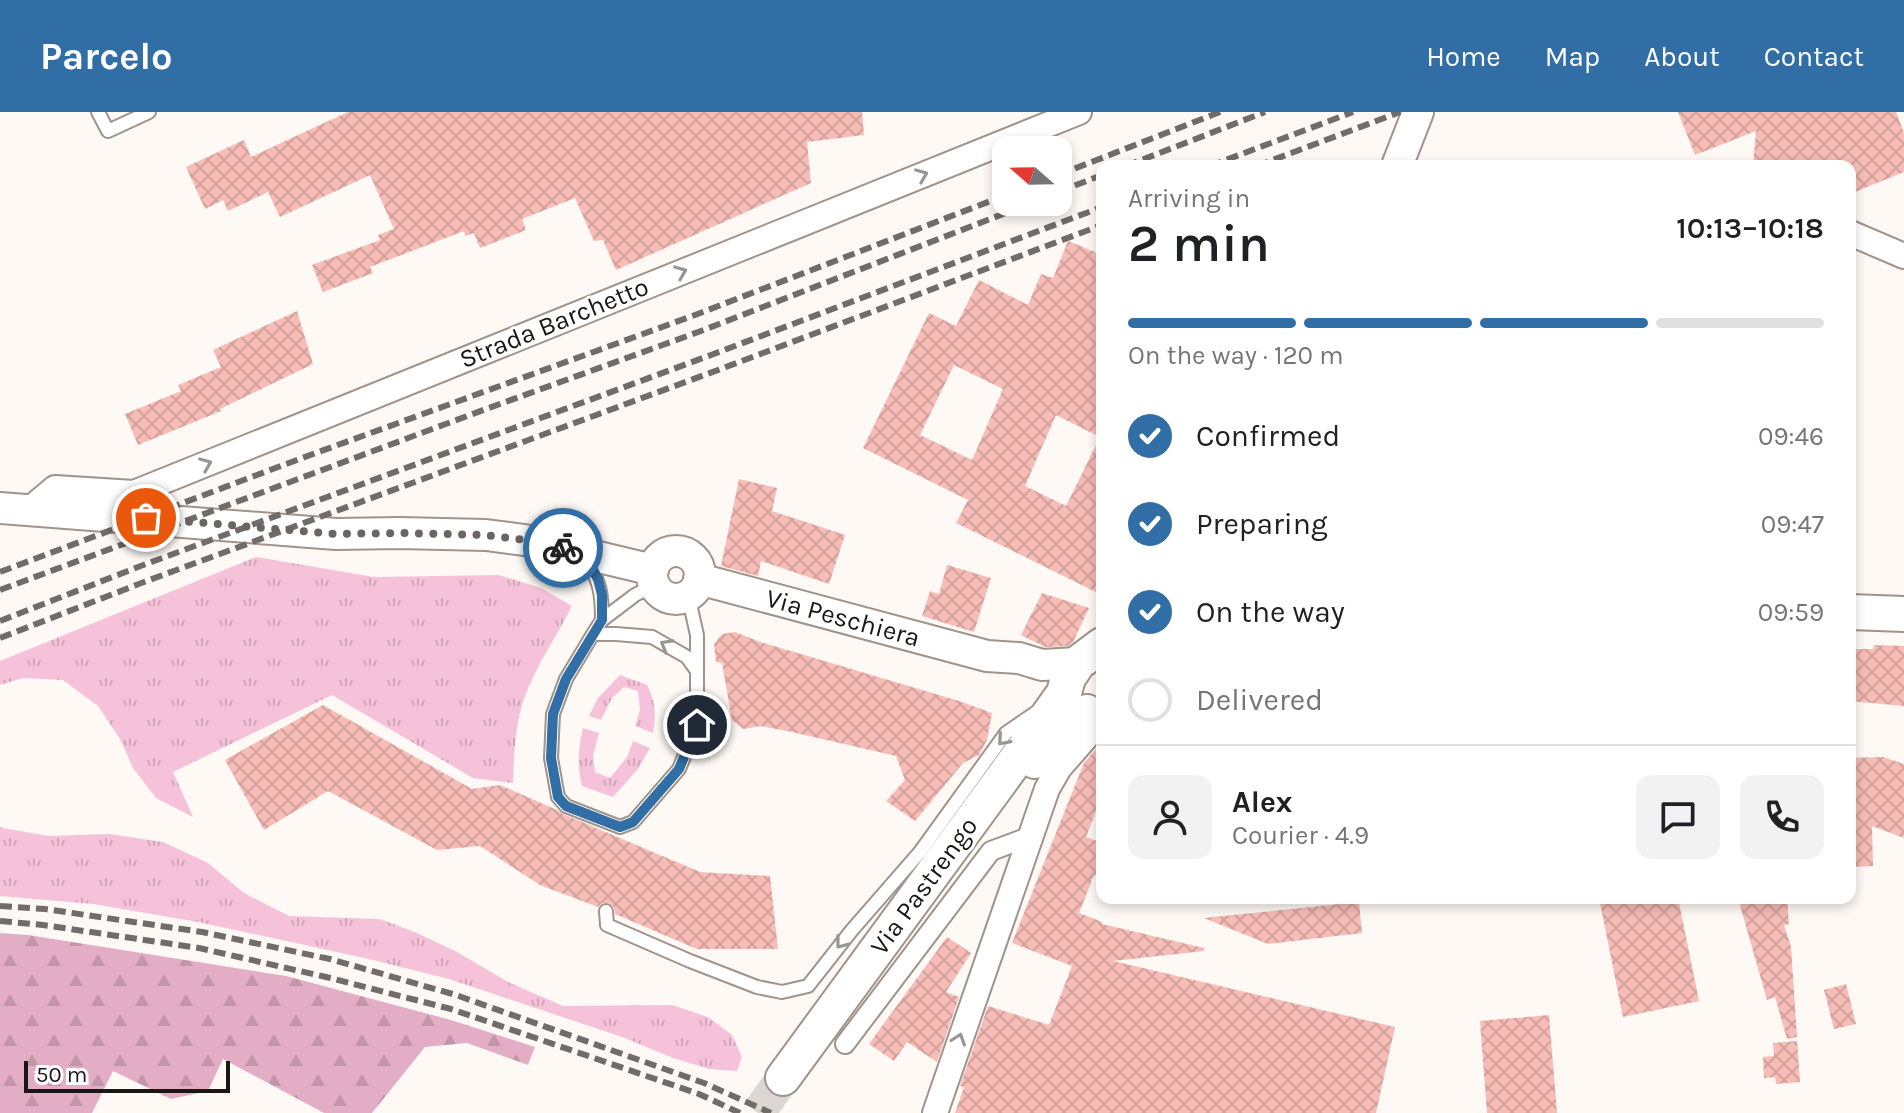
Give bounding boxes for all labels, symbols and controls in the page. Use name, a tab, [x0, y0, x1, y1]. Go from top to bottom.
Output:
text: Parcelo	[40, 34, 173, 79]
text: Home	[1426, 40, 1501, 73]
text: Map	[1545, 40, 1600, 73]
text: About	[1644, 40, 1720, 73]
text: Contact	[1764, 40, 1864, 73]
north arrow	[992, 136, 1072, 216]
map controls	[992, 136, 1072, 216]
one-way arrow	[914, 168, 928, 185]
text: Arriving in	[1128, 183, 1250, 214]
text: 10:13–10:18	[1676, 210, 1824, 246]
text: 2 min	[1128, 213, 1270, 274]
one-way arrow	[673, 266, 687, 282]
street label: Strada Barchetto	[455, 271, 653, 375]
text: On the way · 120 m	[1128, 340, 1343, 371]
icon: check	[1128, 414, 1172, 458]
text: Confirmed	[1196, 418, 1340, 454]
text: 09:46	[1758, 421, 1824, 452]
one-way arrow	[198, 457, 212, 474]
pin	[112, 484, 180, 552]
icon: bag	[124, 496, 168, 540]
icon: check	[1128, 502, 1172, 546]
text: Preparing	[1196, 506, 1328, 542]
courier	[523, 508, 603, 588]
text: 09:47	[1761, 509, 1824, 540]
icon: bike	[541, 526, 585, 570]
street label: Via Peschiera	[763, 583, 923, 653]
icon: check	[1128, 590, 1172, 634]
text: On the way	[1196, 594, 1345, 630]
text: 09:59	[1758, 597, 1824, 628]
one-way arrow	[661, 639, 675, 655]
text: Delivered	[1196, 682, 1323, 718]
pin	[663, 691, 731, 759]
icon: home	[675, 703, 719, 747]
one-way arrow	[998, 730, 1013, 745]
button: person	[1128, 775, 1212, 859]
button: chat	[1636, 775, 1720, 859]
button: phone	[1740, 775, 1824, 859]
text: Alex	[1232, 784, 1292, 820]
street label: Via Pastrengo	[864, 811, 984, 961]
text: Courier · 4.9	[1232, 820, 1369, 851]
one-way arrow	[837, 934, 851, 949]
one-way arrow	[950, 1033, 966, 1047]
scale bar	[24, 1057, 230, 1093]
text: 50 m	[36, 1062, 87, 1088]

